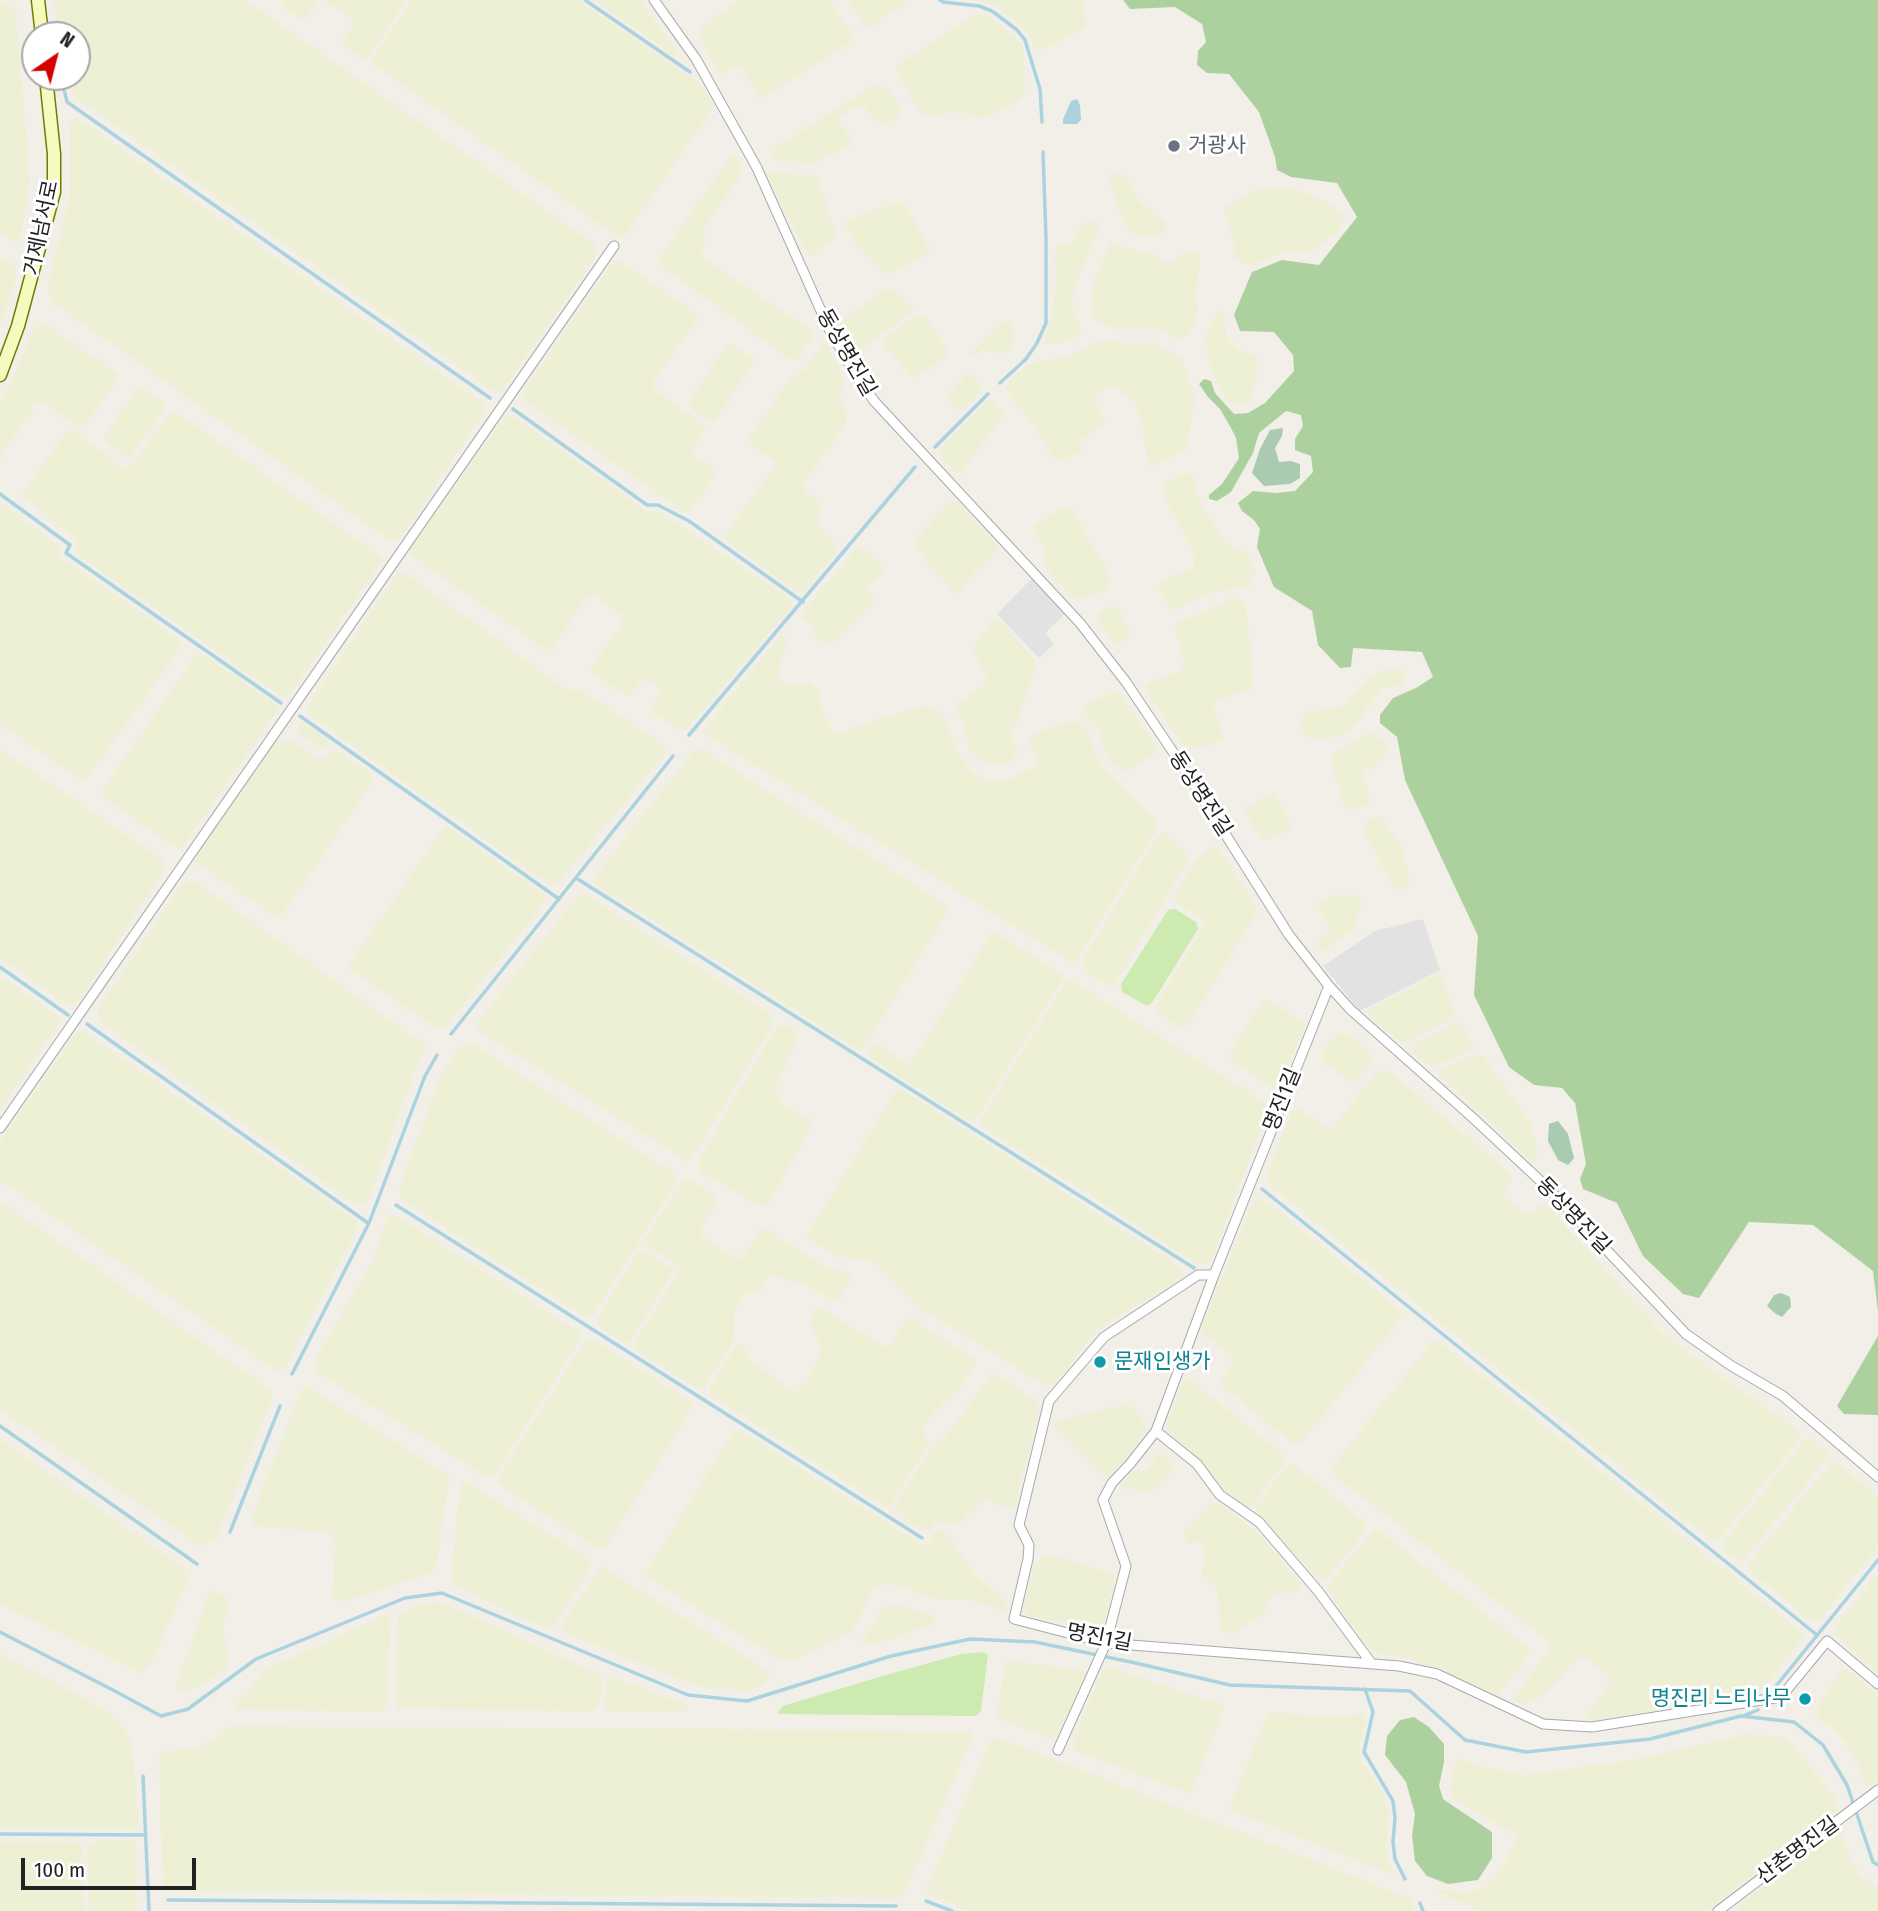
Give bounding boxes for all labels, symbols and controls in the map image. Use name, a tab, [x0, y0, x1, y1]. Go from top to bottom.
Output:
north arrow	[21, 21, 91, 91]
text: N	[56, 27, 78, 53]
place label: 거광사	[1188, 133, 1246, 159]
marker: 거광사	[1166, 138, 1182, 154]
street label: 거제남서로	[20, 178, 64, 278]
street label: 동상명진길	[811, 305, 881, 401]
street label: 동상명진길	[1163, 747, 1237, 841]
street label: 명진1길	[1259, 1065, 1307, 1135]
street label: 동상명진길	[1530, 1173, 1616, 1259]
place label: 문재인생가	[1114, 1349, 1211, 1375]
marker: 문재인생가	[1092, 1354, 1108, 1370]
street label: 명진1길	[1064, 1619, 1134, 1657]
place label: 명진리 느티나무	[1651, 1686, 1791, 1712]
marker: 명진리 느티나무	[1797, 1691, 1813, 1707]
street label: 산촌명진길	[1752, 1812, 1844, 1890]
scale bar	[24, 1844, 200, 1888]
text: 100 m	[34, 1857, 85, 1883]

